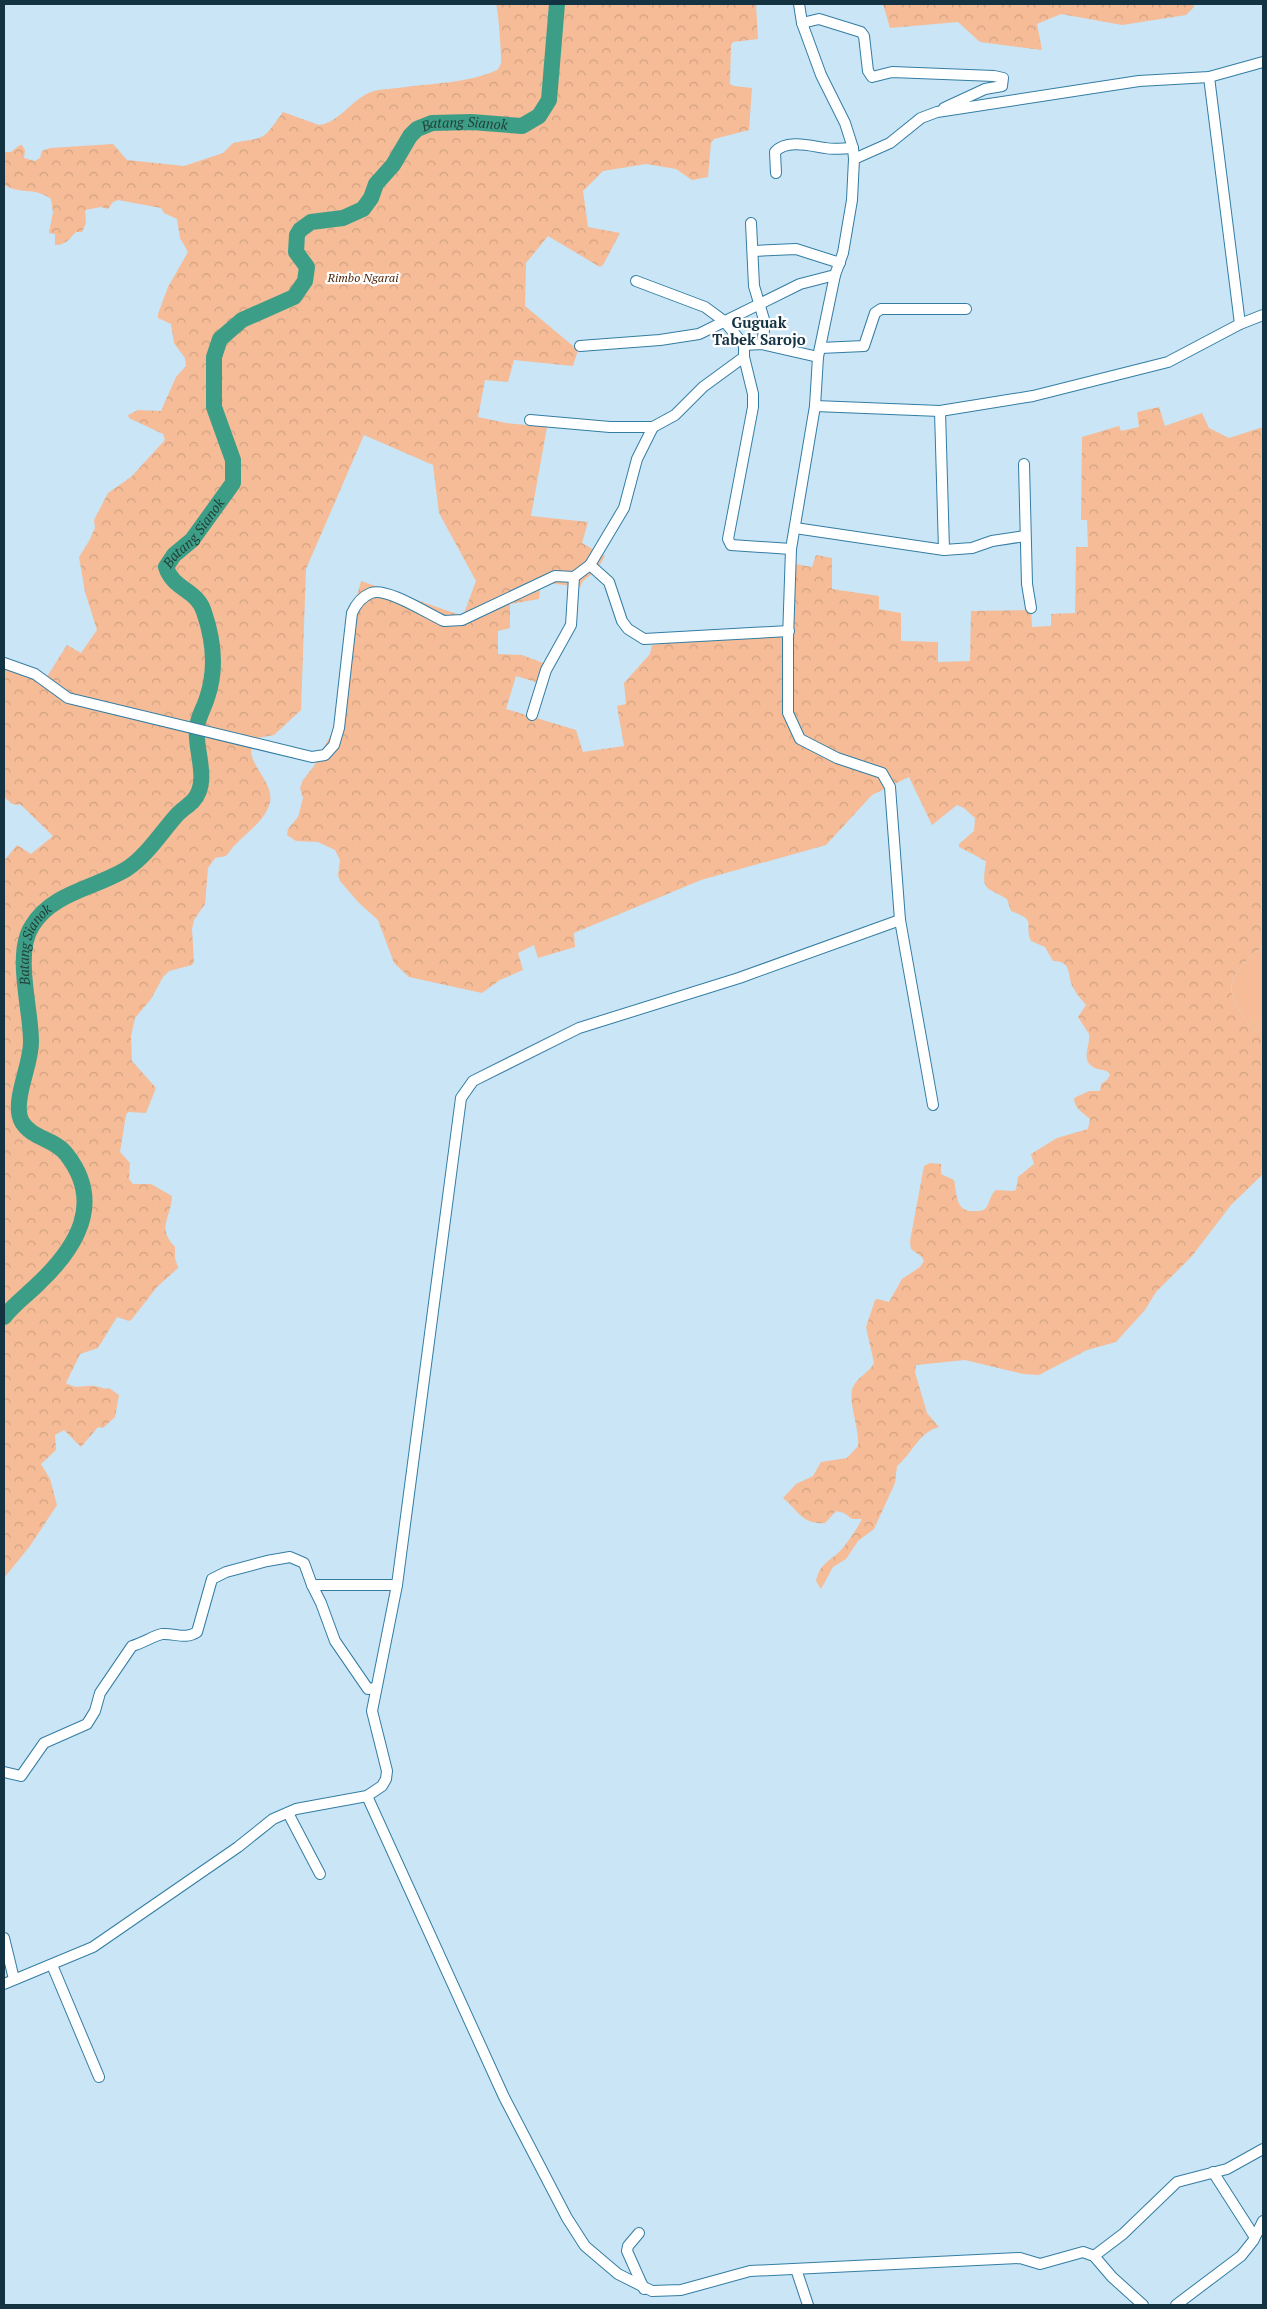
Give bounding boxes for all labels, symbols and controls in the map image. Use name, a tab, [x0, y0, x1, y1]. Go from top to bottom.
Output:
water label: Batang Sianok	[417, 112, 509, 136]
park label: Rimbo Ngarai	[326, 270, 399, 285]
district label: Guguak Tabek Sarojo	[712, 312, 806, 349]
water label: Batang Sianok	[158, 494, 228, 572]
water label: Batang Sianok	[14, 899, 55, 987]

